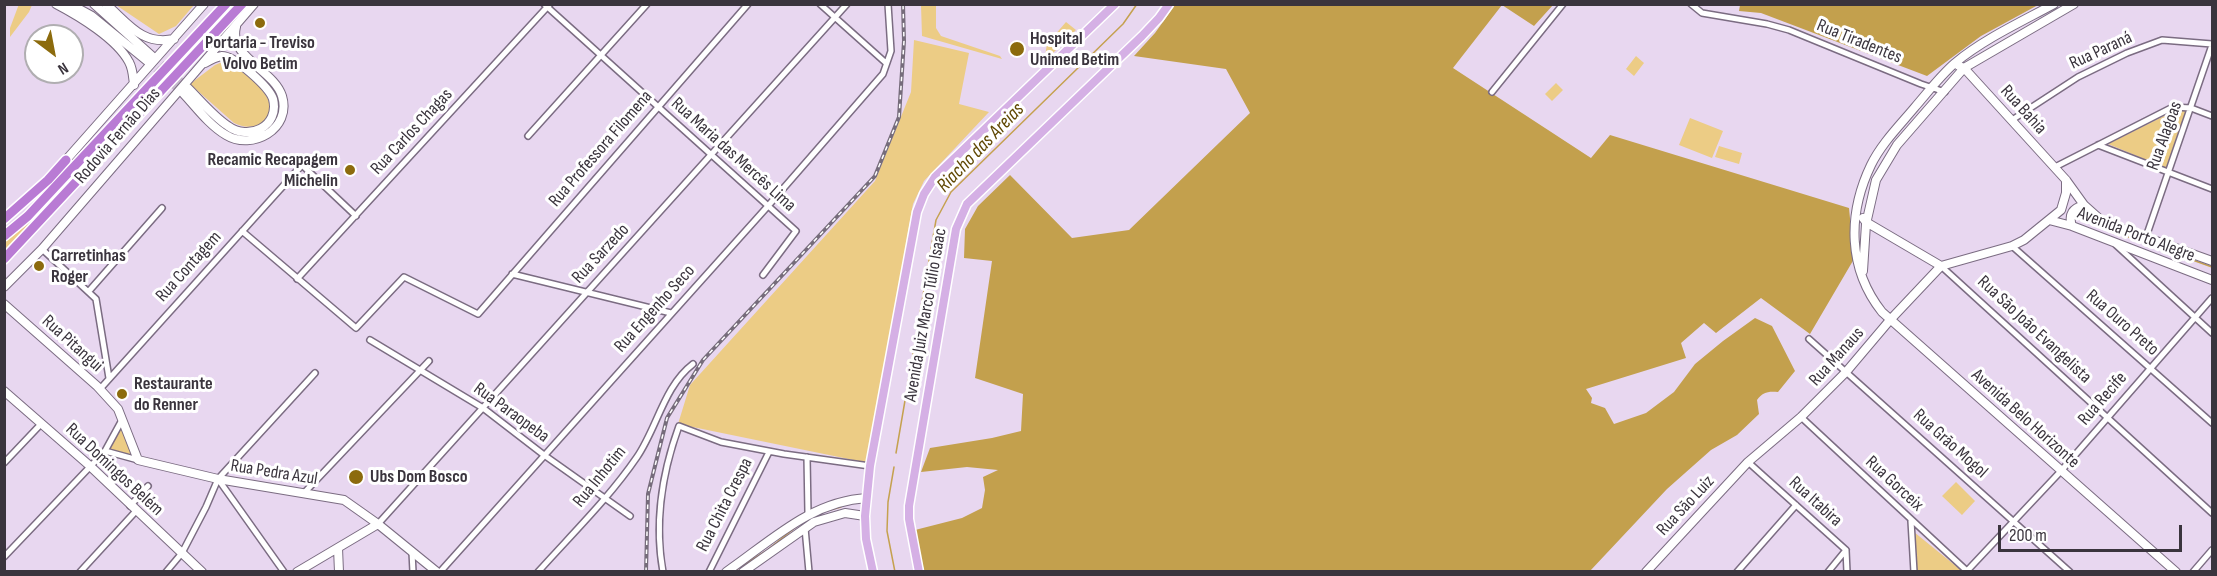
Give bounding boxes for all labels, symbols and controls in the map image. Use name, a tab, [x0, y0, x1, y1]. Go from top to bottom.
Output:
street label: Rua Tiradentes	[1813, 15, 1905, 69]
marker: Portaria - Treviso Volvo Betim	[253, 16, 267, 30]
north arrow	[24, 24, 84, 84]
street label: Rua Paraná	[2066, 27, 2136, 75]
place label: Hospital Unimed Betim	[1030, 28, 1119, 70]
place label: Portaria - Treviso Volvo Betim	[205, 32, 315, 74]
marker: Hospital Unimed Betim	[1008, 40, 1026, 58]
text: N	[54, 58, 71, 78]
street label: Rua Bahia	[1995, 81, 2051, 139]
street label: Rodovia Fernão Dias	[70, 84, 166, 188]
street label: Rua Carlos Chagas	[367, 84, 457, 180]
street label: Rua Professora Filomena	[545, 86, 657, 212]
street label: Rua Maria das Mercês Lima	[666, 93, 800, 217]
water label: Riacho das Areias	[932, 98, 1030, 198]
street label: Rua Alagoas	[2143, 99, 2187, 173]
place label: Recamic Recapagem Michelin	[208, 149, 338, 192]
marker: Recamic Recapagem Michelin	[343, 163, 357, 177]
street label: Avenida Porto Alegre	[2074, 203, 2198, 267]
street label: Rua Sarzedo	[568, 220, 634, 288]
street label: Rua Contagem	[152, 227, 226, 307]
street label: Avenida Juiz Marco Túlio Isaac	[900, 227, 952, 403]
place label: Carretinhas Roger	[51, 245, 126, 288]
marker: Carretinhas Roger	[32, 259, 46, 273]
street label: Rua Engenho Seco	[610, 261, 700, 357]
street label: Rua São João Evangelista	[1973, 272, 2095, 388]
street label: Rua Ouro Preto	[2081, 285, 2163, 361]
street label: Rua Pitangui	[37, 311, 107, 377]
street label: Rua Manaus	[1805, 323, 1869, 391]
street label: Avenida Belo Horizonte	[1966, 365, 2084, 473]
street label: Rua Recife	[2074, 368, 2132, 430]
place label: Restaurante do Renner	[134, 373, 213, 416]
street label: Rua Paraopeba	[469, 378, 553, 448]
marker: Restaurante do Renner	[115, 387, 129, 401]
street label: Rua Grão Mogol	[1908, 405, 1992, 483]
street label: Rua Domingos Belém	[61, 419, 167, 521]
street label: Rua Inhotim	[569, 442, 631, 512]
street label: Rua Gorceix	[1861, 452, 1927, 516]
street label: Rua Pedra Azul	[229, 455, 319, 491]
street label: Rua Chita Crespa	[692, 455, 758, 555]
place label: Ubs Dom Bosco	[370, 466, 468, 488]
marker: Ubs Dom Bosco	[347, 468, 365, 486]
street label: Rua São Luiz	[1653, 471, 1719, 541]
street label: Rua Itabira	[1784, 472, 1846, 532]
scale bar	[2001, 513, 2186, 551]
text: 200 m	[2009, 525, 2047, 546]

